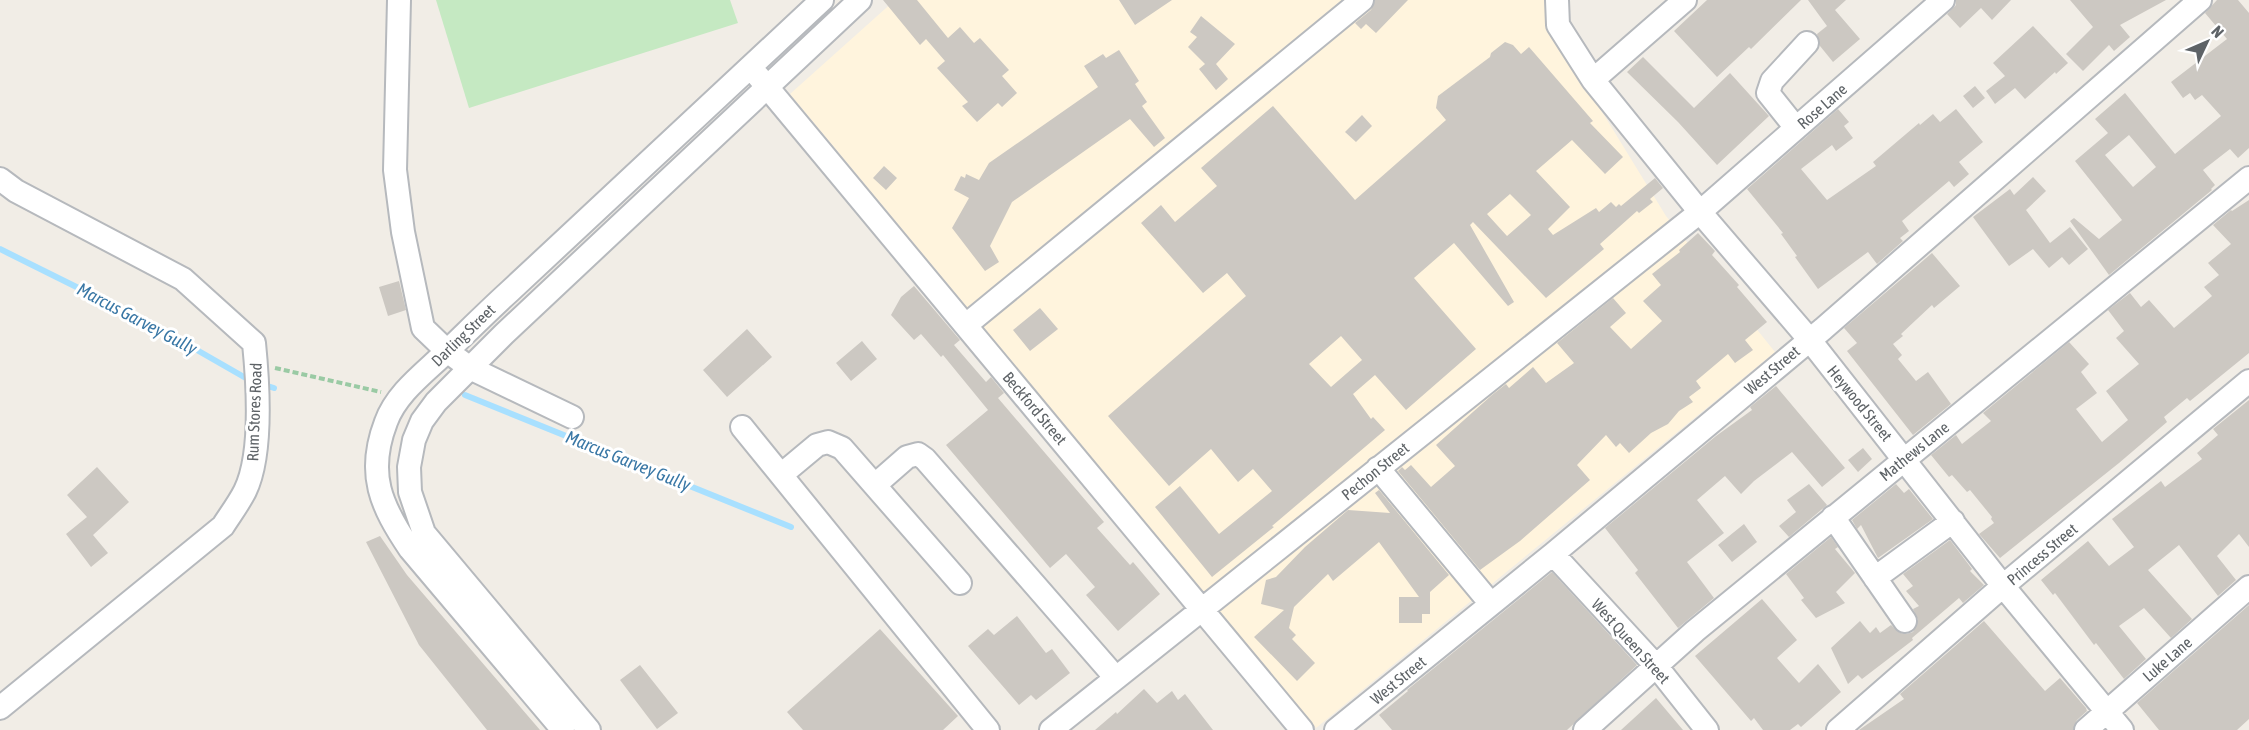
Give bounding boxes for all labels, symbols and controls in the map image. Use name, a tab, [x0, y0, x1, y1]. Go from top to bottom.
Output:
north arrow	[2177, 12, 2237, 72]
text: N	[2208, 22, 2228, 41]
street label: Rose Lane	[1794, 80, 1850, 132]
water label: Marcus Garvey Gully	[74, 278, 201, 359]
street label: Darling Street	[428, 300, 499, 370]
street label: West Street	[1741, 342, 1803, 398]
street label: Heywood Street	[1823, 361, 1896, 445]
street label: Rum Stores Road	[243, 362, 265, 462]
street label: Beckford Street	[999, 368, 1071, 448]
street label: Mathews Lane	[1876, 418, 1952, 484]
water label: Marcus Garvey Gully	[563, 426, 694, 495]
street label: Pechon Street	[1338, 438, 1412, 504]
street label: Princess Street	[2003, 519, 2081, 588]
street label: West Queen Street	[1588, 595, 1674, 687]
street label: Luke Lane	[2139, 633, 2195, 685]
street label: West Street	[1367, 652, 1430, 708]

